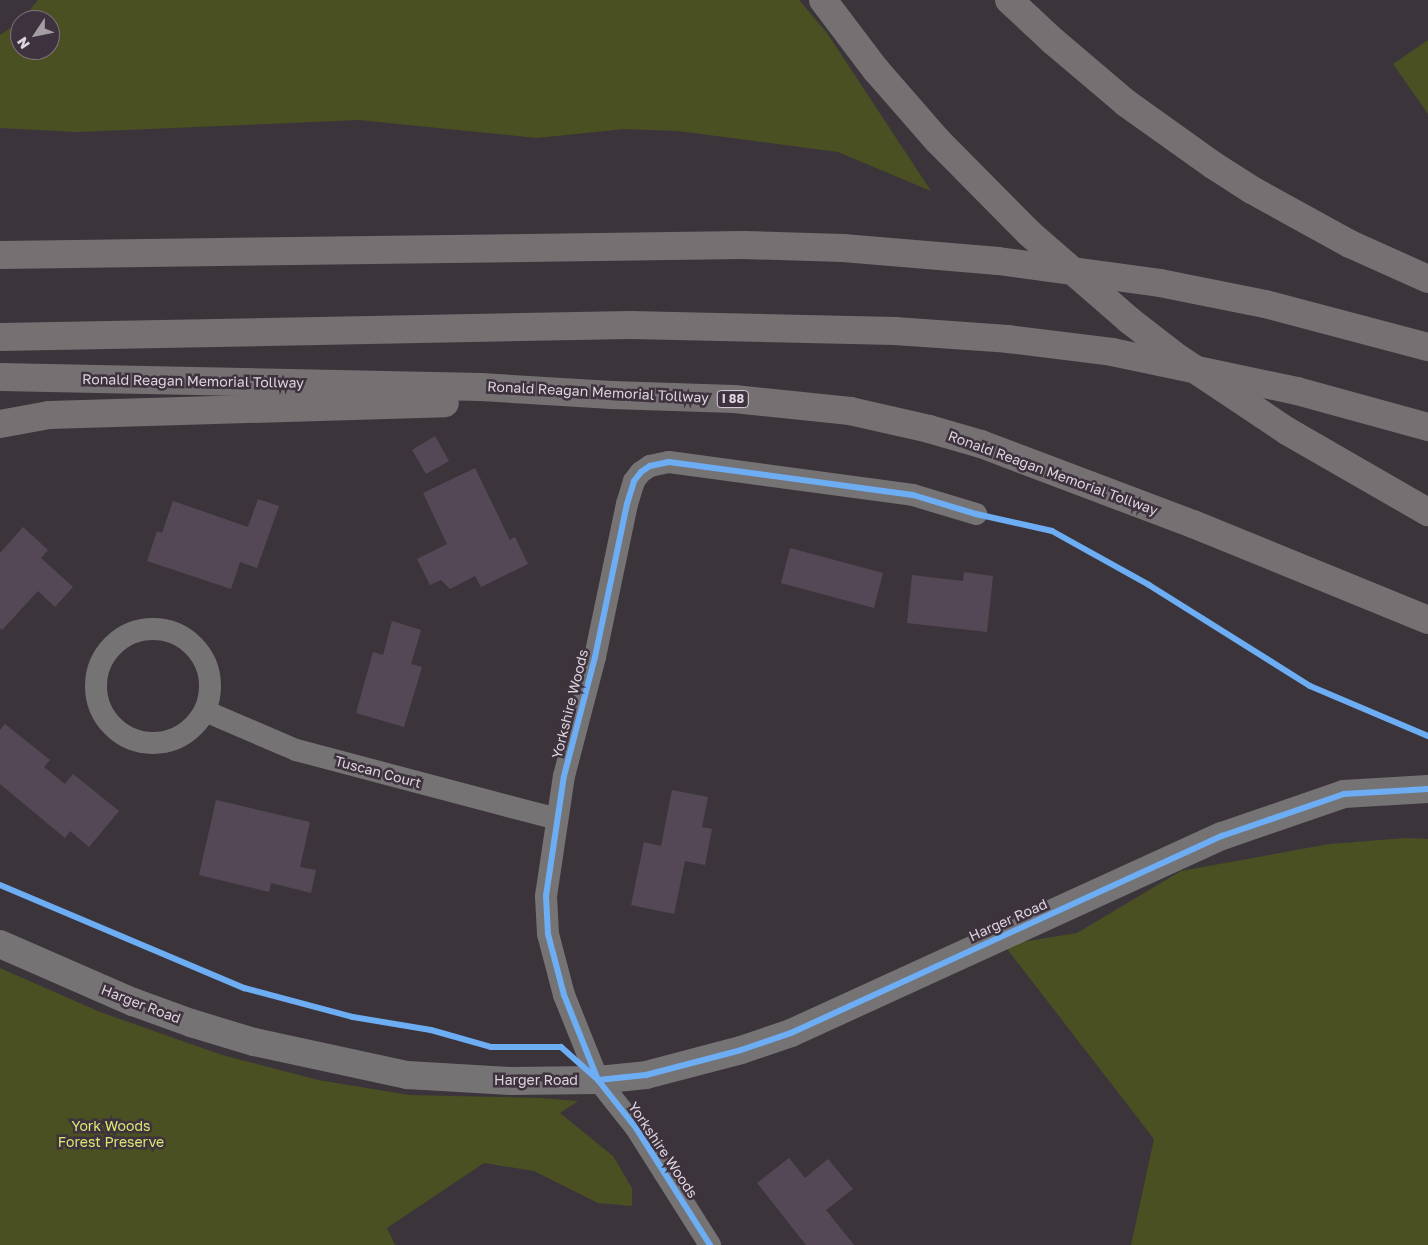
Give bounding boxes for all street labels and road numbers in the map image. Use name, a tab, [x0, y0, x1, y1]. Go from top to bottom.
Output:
street label: Ronald Reagan Memorial Tollway	[82, 371, 304, 391]
street label: Ronald Reagan Memorial Tollway	[487, 378, 709, 406]
road number: I 88	[717, 389, 749, 408]
street label: Ronald Reagan Memorial Tollway	[946, 427, 1160, 519]
street label: Yorkshire Woods	[548, 648, 592, 760]
street label: Tuscan Court	[333, 752, 423, 792]
street label: Harger Road	[966, 895, 1050, 945]
street label: Harger Road	[99, 981, 183, 1027]
street label: Harger Road	[494, 1072, 578, 1088]
street label: Yorkshire Woods	[625, 1099, 701, 1201]

